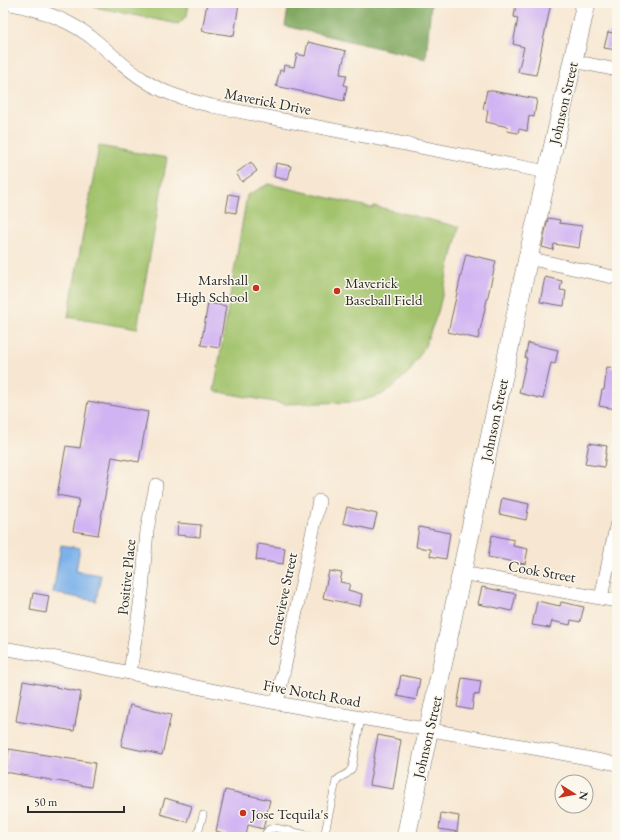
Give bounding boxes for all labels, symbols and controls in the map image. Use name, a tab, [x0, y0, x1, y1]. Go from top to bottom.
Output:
street label: Johnson Street	[544, 60, 582, 148]
street label: Maverick Drive	[223, 83, 313, 119]
place label: Marshall High School	[176, 270, 248, 306]
place label: Maverick Baseball Field	[345, 273, 423, 309]
marker: Marshall High School	[251, 283, 261, 293]
marker: Maverick Baseball Field	[332, 286, 342, 296]
street label: Johnson Street	[476, 377, 512, 465]
street label: Positive Place	[113, 538, 139, 616]
street label: Genevieve Street	[263, 550, 301, 647]
street label: Cook Street	[507, 556, 578, 586]
street label: Five Notch Road	[262, 675, 363, 711]
street label: Johnson Street	[408, 694, 446, 782]
north arrow	[554, 774, 594, 814]
scale bar	[28, 788, 124, 814]
text: N	[576, 790, 592, 802]
text: 50 m	[34, 794, 58, 810]
place label: Jose Tequila's	[249, 804, 328, 823]
marker: Jose Tequila's	[238, 808, 248, 818]

